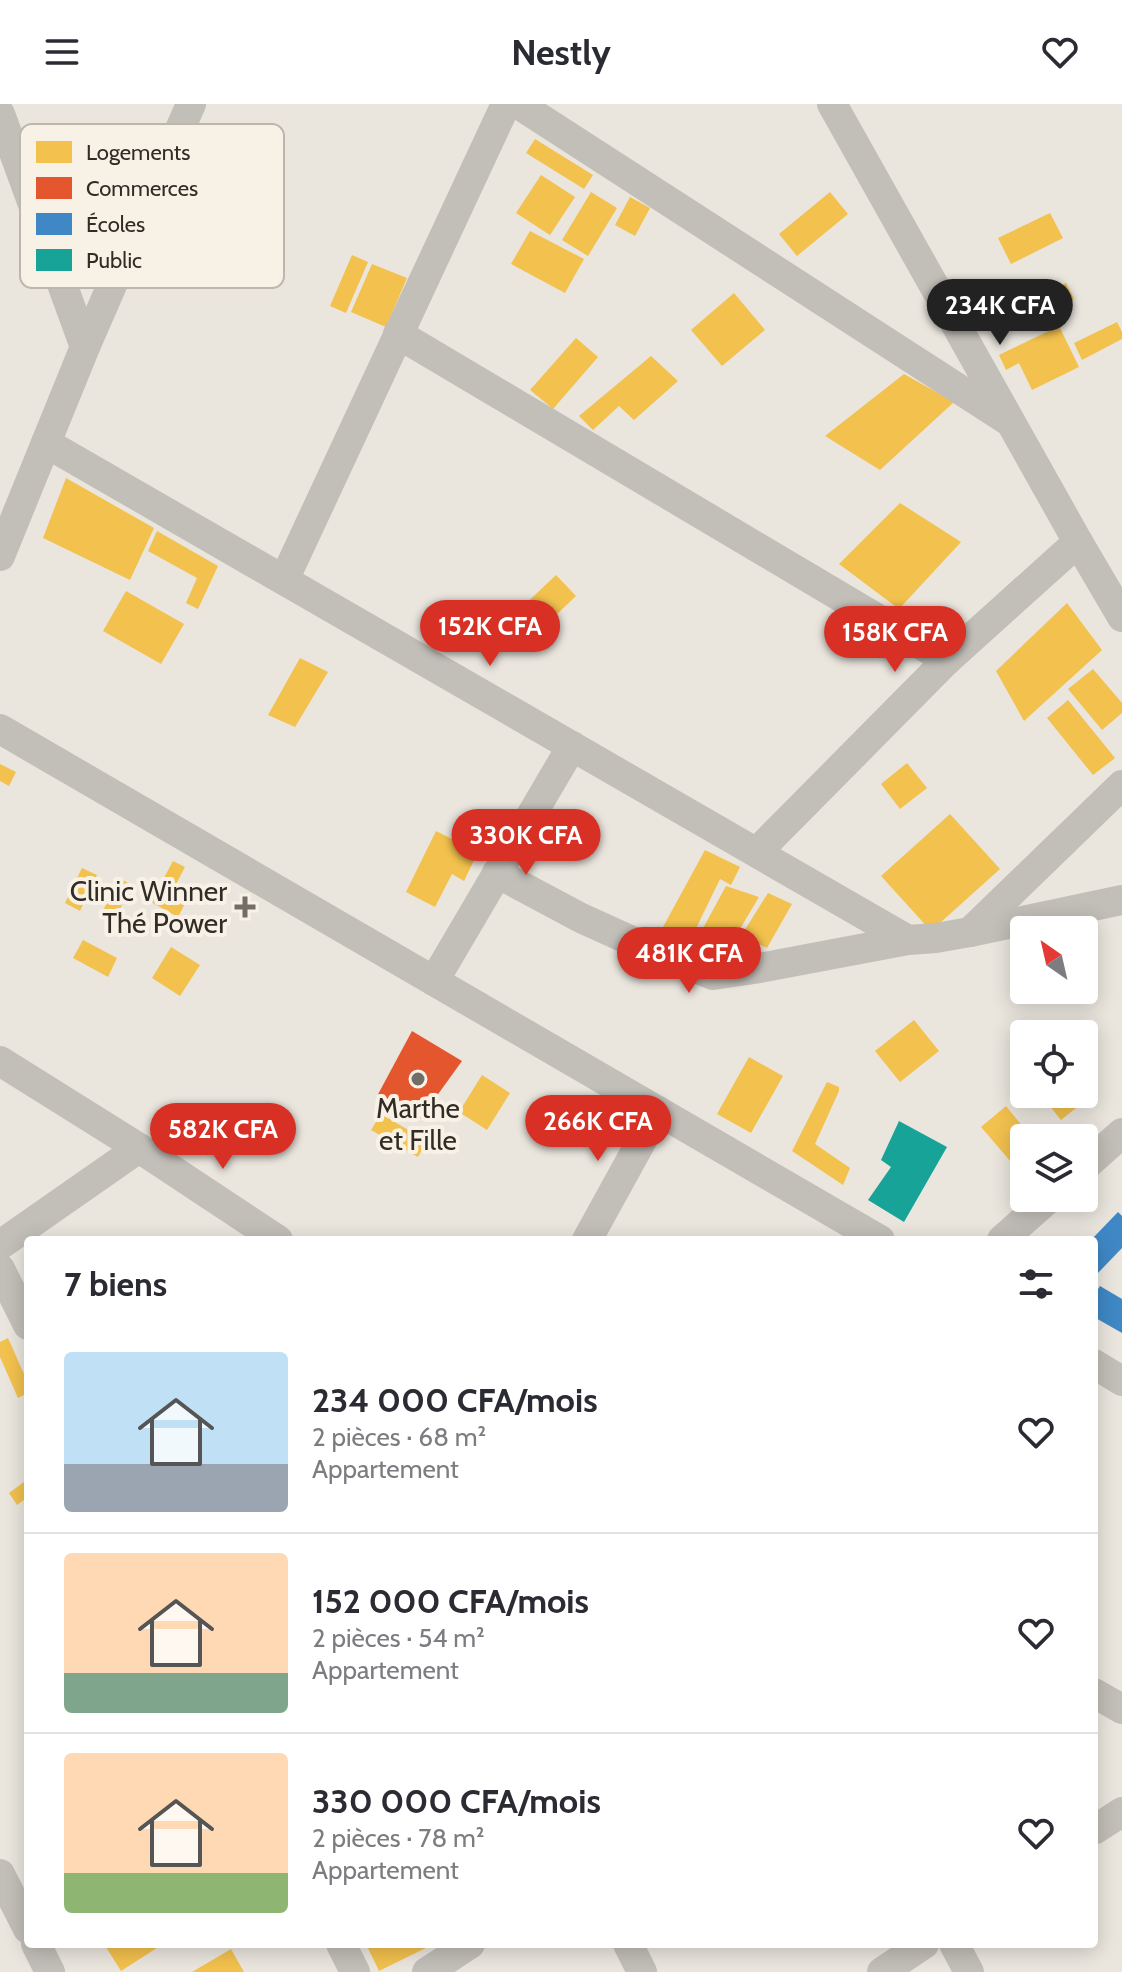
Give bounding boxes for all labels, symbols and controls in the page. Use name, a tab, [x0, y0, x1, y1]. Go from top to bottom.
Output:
icon: menu	[40, 30, 84, 74]
text: Nestly	[511, 30, 611, 74]
icon: heart	[1038, 30, 1082, 74]
legend	[20, 124, 284, 288]
text: Logements	[86, 139, 190, 166]
text: Commerces	[86, 175, 198, 202]
text: Écoles	[86, 211, 145, 238]
text: Public	[86, 247, 142, 274]
pin: 234K CFA	[917, 279, 1083, 347]
text: 234K CFA	[945, 289, 1055, 321]
pin: 152K CFA	[407, 600, 573, 668]
pin: 158K CFA	[812, 606, 978, 674]
text: 152K CFA	[438, 610, 542, 642]
text: 158K CFA	[842, 616, 948, 648]
pin: 330K CFA	[443, 809, 609, 877]
text: 330K CFA	[470, 819, 582, 851]
place label: Clinic Winner Thé Power	[70, 874, 227, 940]
marker: Clinic Winner Thé Power	[234, 896, 256, 918]
north arrow	[1010, 916, 1098, 1004]
map controls	[1010, 916, 1098, 1212]
pin: 481K CFA	[606, 927, 772, 995]
text: 481K CFA	[635, 937, 743, 969]
button: locate	[1010, 1020, 1098, 1108]
marker: Marthe et Fille	[409, 1070, 427, 1088]
place label: Marthe et Fille	[376, 1091, 460, 1157]
pin: 266K CFA	[515, 1095, 681, 1163]
pin: 582K CFA	[140, 1103, 306, 1171]
text: 266K CFA	[543, 1105, 653, 1137]
text: 582K CFA	[168, 1113, 278, 1145]
button: layers	[1010, 1124, 1098, 1212]
icon: filters	[1014, 1262, 1058, 1306]
text: 7 biens	[64, 1263, 167, 1305]
text: 234 000 CFA/mois	[312, 1379, 598, 1421]
icon: home	[128, 1384, 224, 1480]
icon: heart	[1014, 1410, 1058, 1454]
text: 2 pièces · 68 m²	[312, 1421, 486, 1453]
text: Appartement	[312, 1453, 459, 1485]
text: 152 000 CFA/mois	[312, 1580, 589, 1622]
icon: home	[128, 1585, 224, 1681]
icon: heart	[1014, 1611, 1058, 1655]
text: 2 pièces · 54 m²	[312, 1622, 485, 1654]
text: Appartement	[312, 1654, 459, 1686]
text: 330 000 CFA/mois	[312, 1780, 601, 1822]
icon: home	[128, 1785, 224, 1881]
icon: heart	[1014, 1811, 1058, 1855]
text: 2 pièces · 78 m²	[312, 1822, 484, 1854]
text: Appartement	[312, 1854, 459, 1886]

